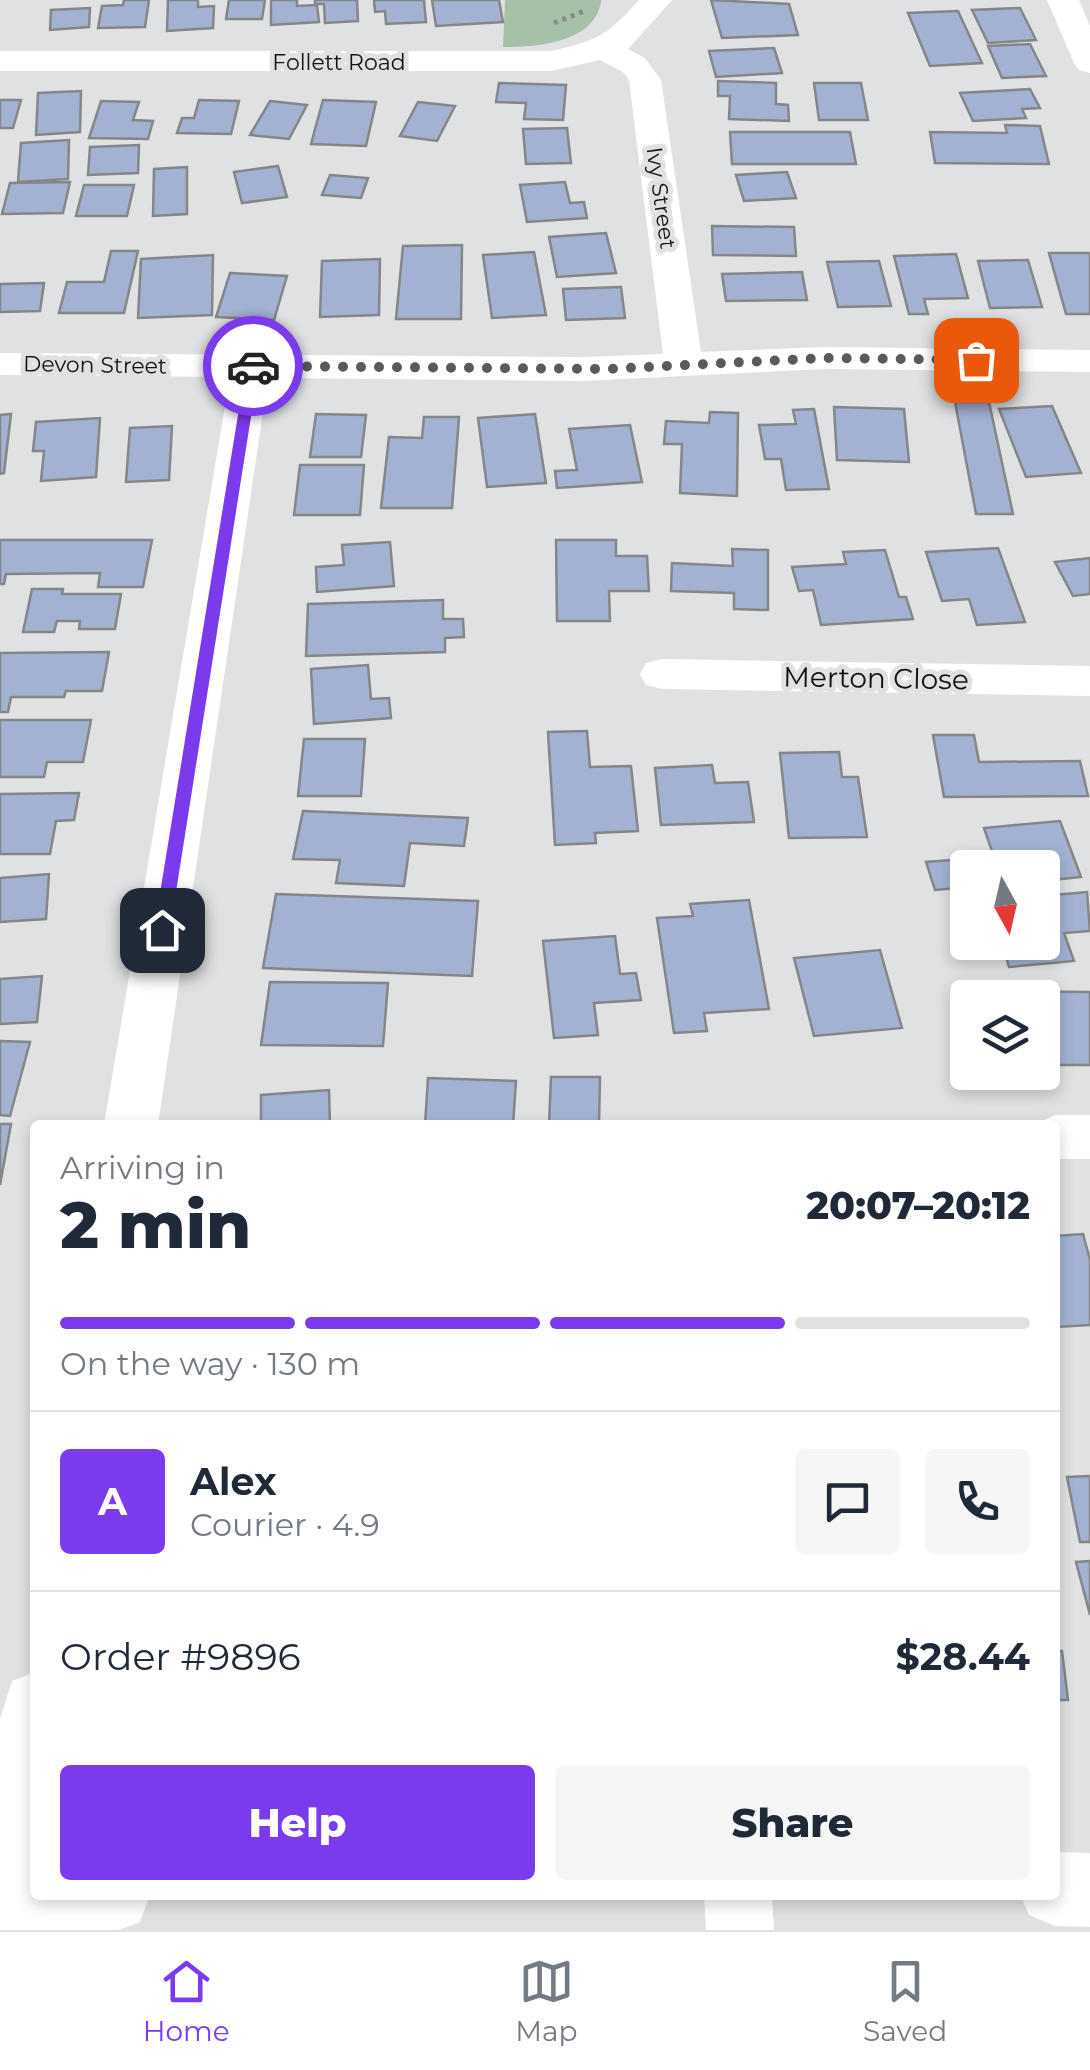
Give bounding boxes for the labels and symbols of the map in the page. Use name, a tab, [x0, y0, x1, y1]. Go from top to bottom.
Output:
street label: Follett Road	[272, 49, 406, 76]
street label: Ivy Street	[640, 145, 682, 251]
courier	[203, 316, 303, 416]
pin	[934, 318, 1019, 403]
street label: Devon Street	[23, 350, 167, 380]
street label: Merton Close	[783, 659, 969, 697]
north arrow	[950, 850, 1060, 960]
pin	[120, 888, 205, 973]

